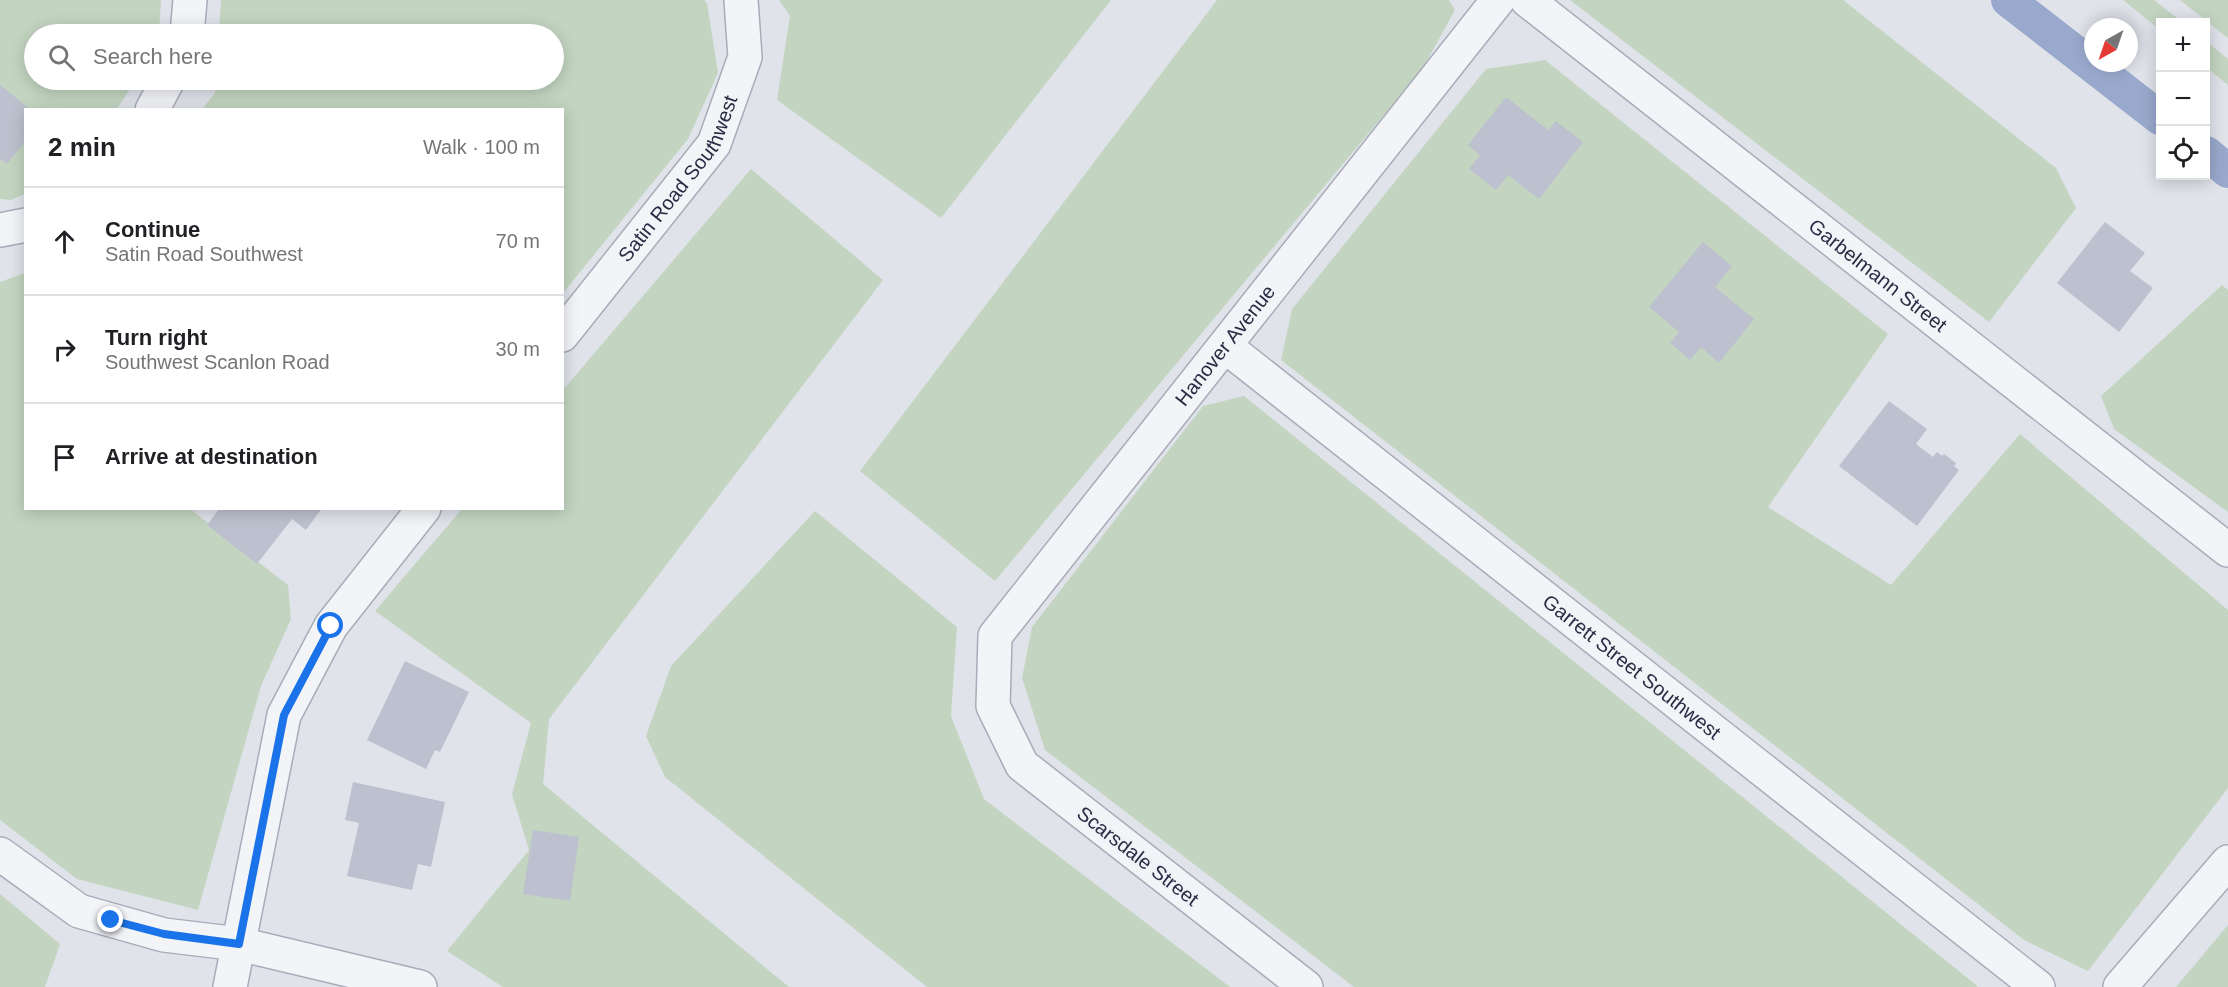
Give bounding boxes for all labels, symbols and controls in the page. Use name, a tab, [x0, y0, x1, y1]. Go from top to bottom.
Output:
north arrow	[2084, 18, 2138, 72]
map controls	[2156, 18, 2210, 180]
button: +	[2156, 18, 2210, 72]
search box	[24, 24, 564, 90]
icon: search	[45, 41, 78, 74]
text: Search here	[93, 44, 213, 69]
button: −	[2156, 72, 2210, 126]
street label: Satin Road Southwest	[614, 92, 742, 266]
button: locate	[2156, 126, 2210, 180]
text: 2 min	[48, 132, 116, 162]
text: Walk · 100 m	[423, 136, 540, 158]
street label: Garbelmann Street	[1805, 214, 1952, 336]
text: Continue	[105, 217, 200, 242]
icon: ahead	[48, 225, 81, 258]
text: 70 m	[496, 230, 540, 252]
text: Satin Road Southwest	[105, 243, 303, 265]
street label: Hanover Avenue	[1171, 281, 1279, 410]
text: Turn right	[105, 325, 207, 350]
icon: right	[48, 333, 81, 366]
text: 30 m	[496, 338, 540, 360]
text: Southwest Scanlon Road	[105, 351, 330, 373]
icon: arrive	[48, 441, 81, 474]
text: Arrive at destination	[105, 444, 318, 469]
street label: Garrett Street Southwest	[1538, 590, 1725, 744]
route start	[317, 612, 343, 638]
street label: Scarsdale Street	[1073, 802, 1203, 910]
route end	[97, 906, 123, 932]

